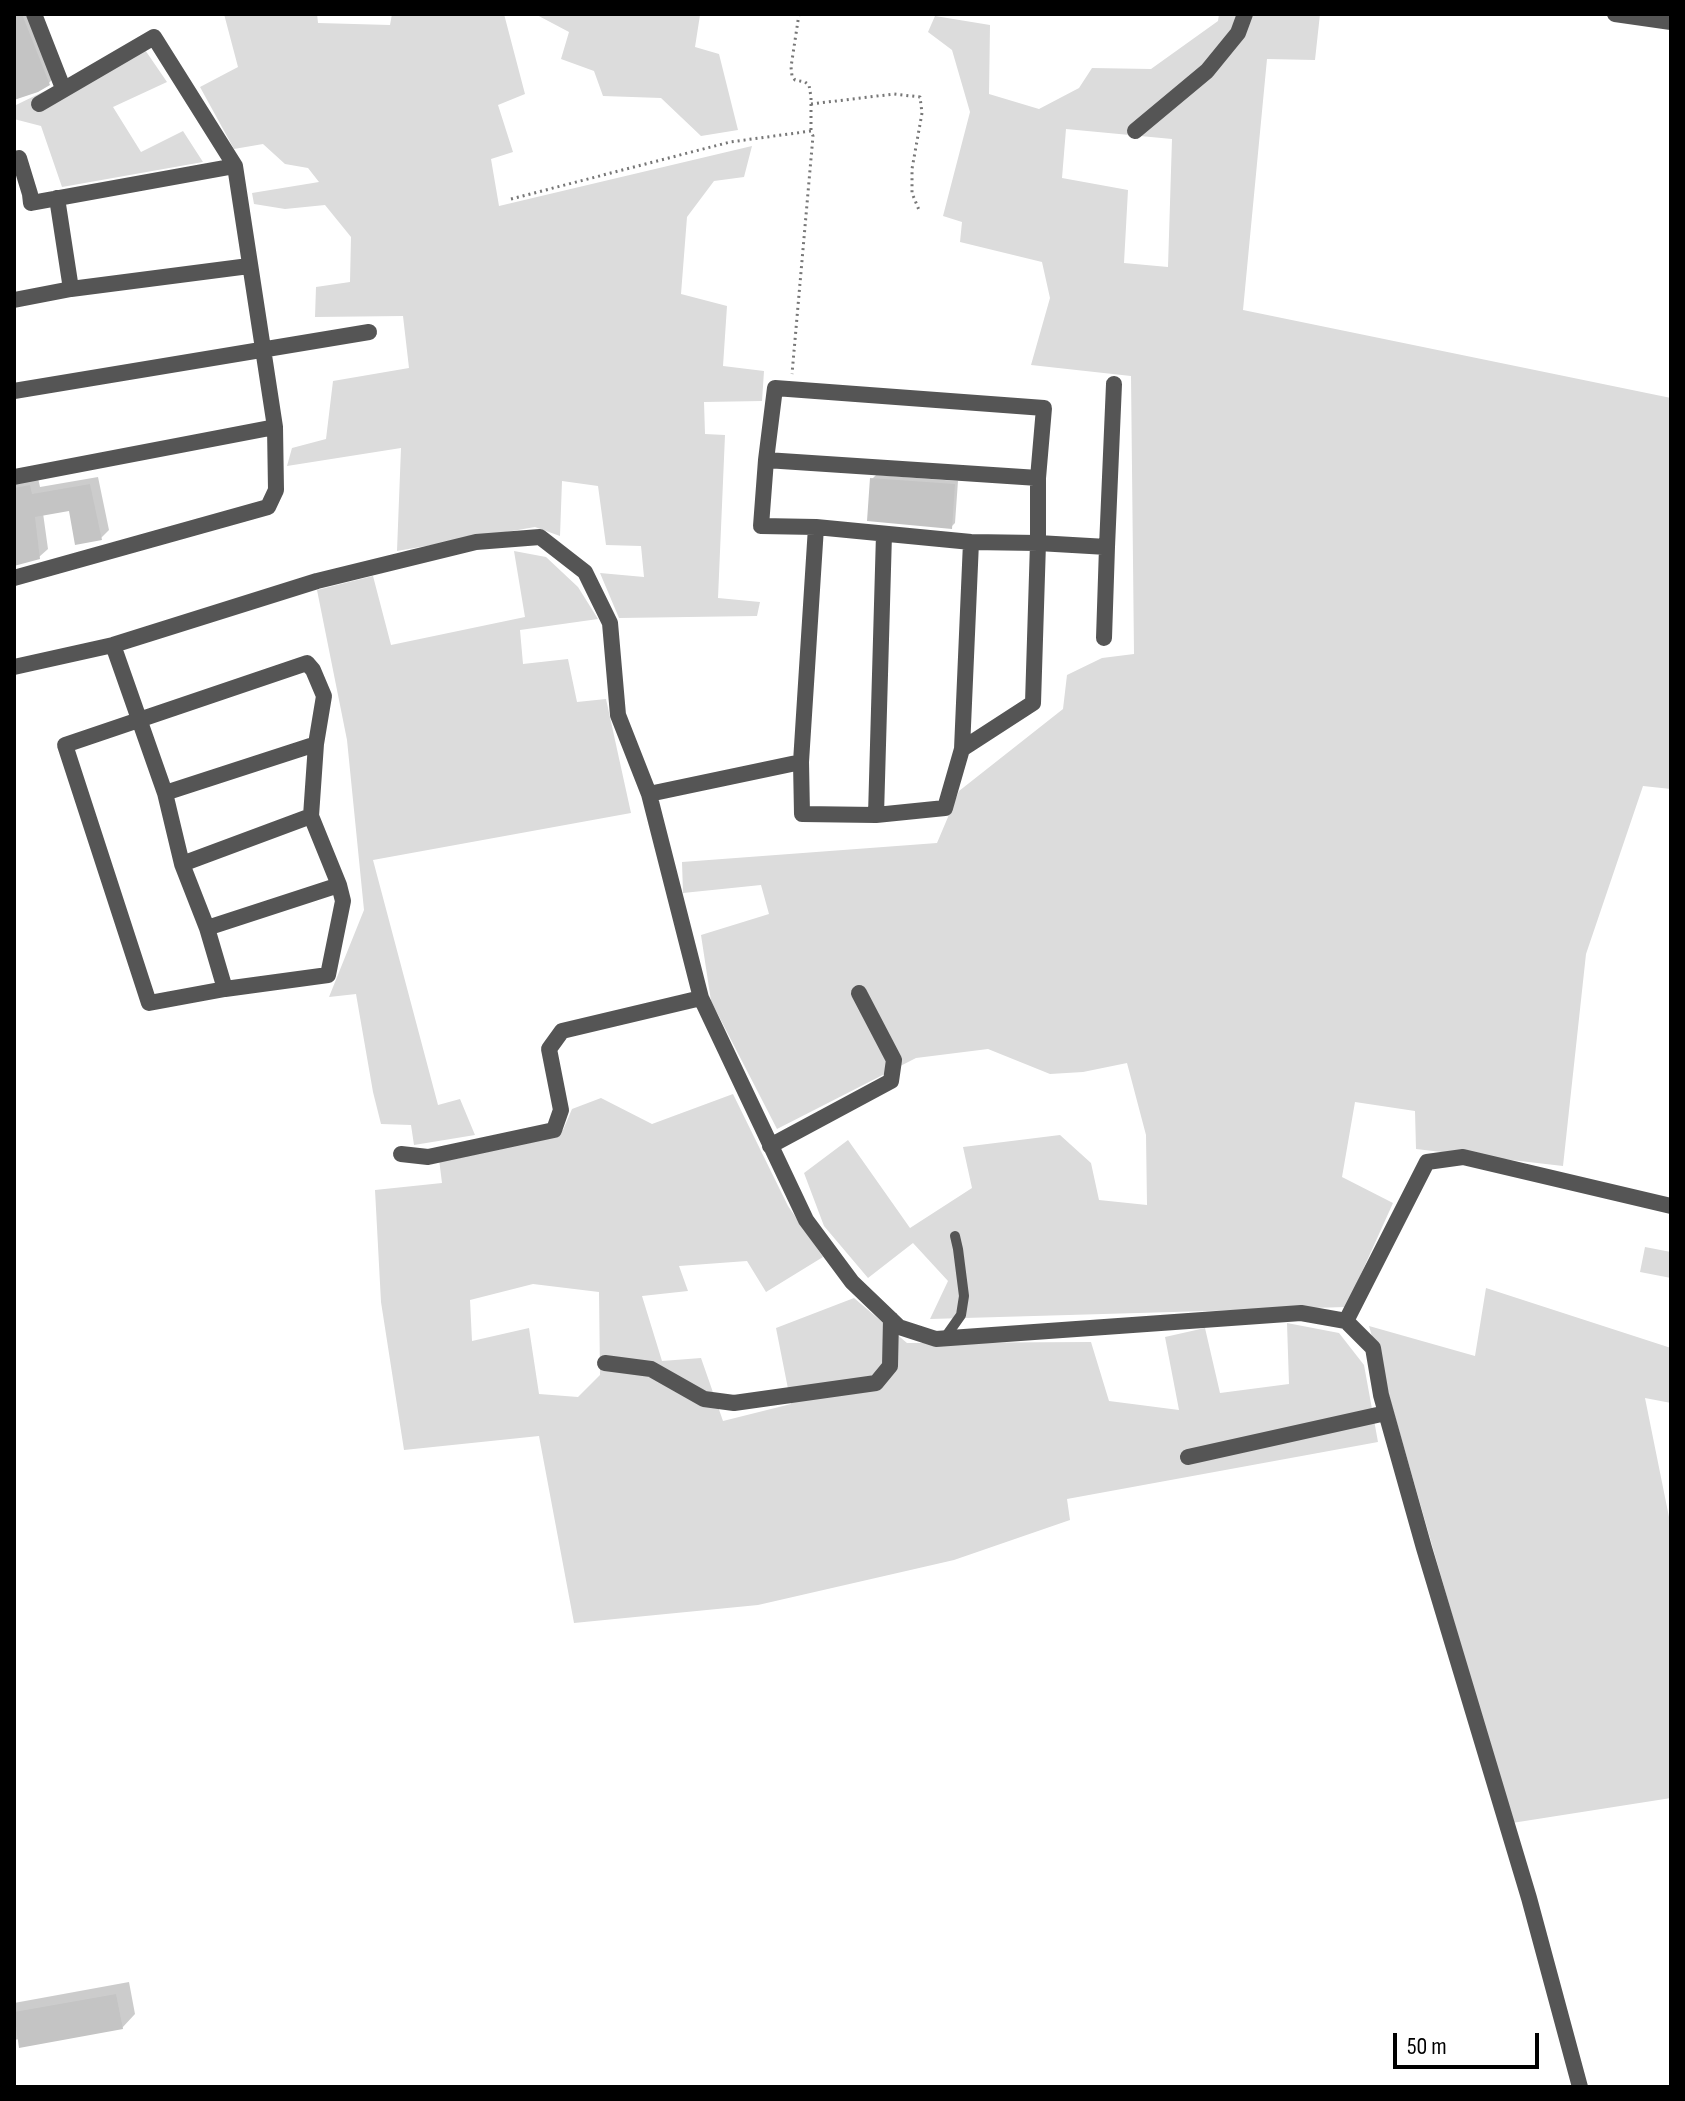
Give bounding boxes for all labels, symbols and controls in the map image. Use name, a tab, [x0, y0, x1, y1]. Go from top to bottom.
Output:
scale bar	[1397, 2017, 1543, 2067]
text: 50 m	[1407, 2032, 1447, 2061]

